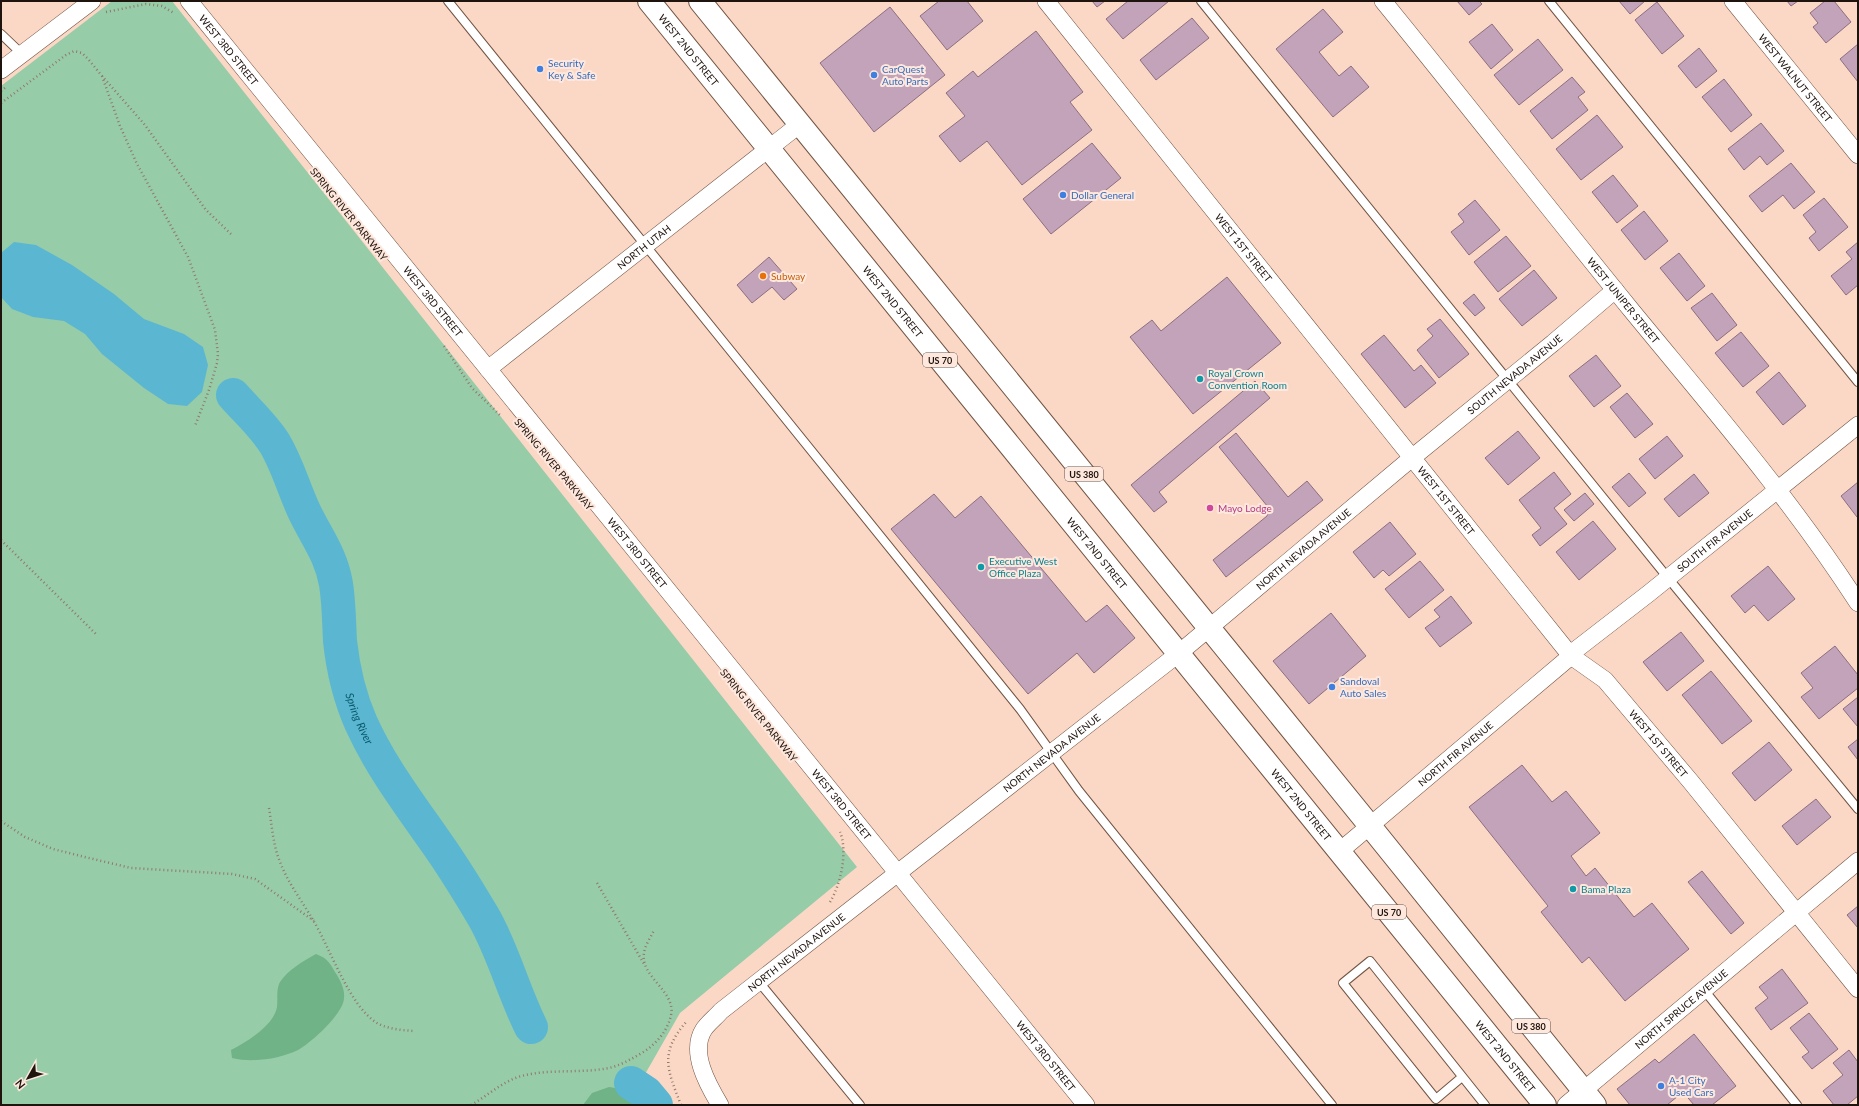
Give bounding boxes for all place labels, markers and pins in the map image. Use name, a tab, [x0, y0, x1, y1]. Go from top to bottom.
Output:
place label: Security Key & Safe	[548, 57, 595, 81]
place label: CarQuest Auto Parts	[882, 63, 928, 87]
marker: Security Key & Safe	[535, 64, 545, 74]
marker: CarQuest Auto Parts	[869, 70, 879, 80]
place label: Dollar General	[1071, 189, 1134, 201]
marker: Dollar General	[1058, 190, 1068, 200]
place label: Subway	[771, 270, 806, 282]
marker: Subway	[758, 271, 768, 281]
place label: Royal Crown Convention Room	[1208, 367, 1287, 391]
marker: Royal Crown Convention Room	[1195, 374, 1205, 384]
place label: Mayo Lodge	[1218, 502, 1272, 514]
marker: Mayo Lodge	[1205, 503, 1215, 513]
place label: Executive West Office Plaza	[989, 555, 1057, 579]
marker: Executive West Office Plaza	[976, 562, 986, 572]
place label: Sandoval Auto Sales	[1340, 675, 1386, 699]
marker: Sandoval Auto Sales	[1327, 682, 1337, 692]
place label: Bama Plaza	[1581, 883, 1631, 895]
marker: Bama Plaza	[1568, 884, 1578, 894]
place label: A-1 City Used Cars	[1669, 1074, 1713, 1098]
marker: A-1 City Used Cars	[1656, 1081, 1666, 1091]

